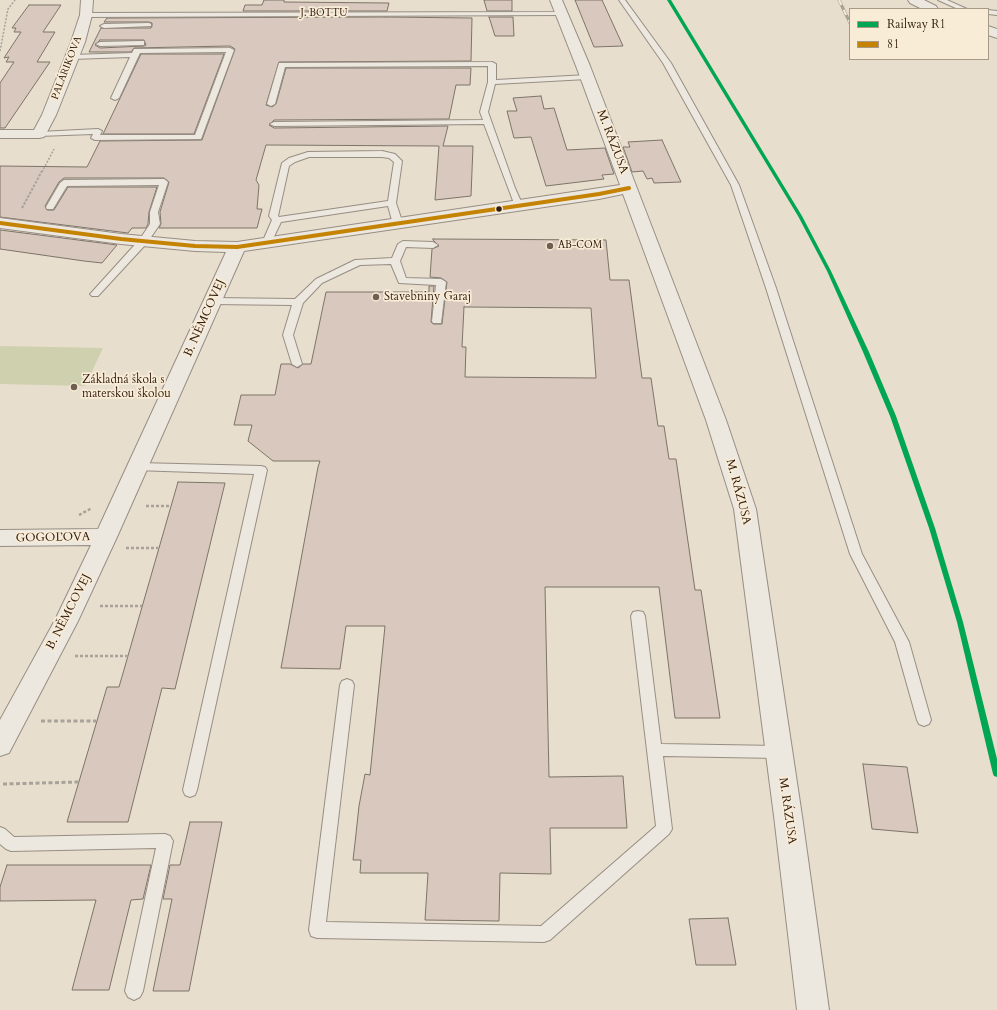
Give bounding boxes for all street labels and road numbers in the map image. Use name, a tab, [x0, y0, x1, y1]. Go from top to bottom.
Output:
street label: J. BOTTU	[301, 8, 347, 20]
street label: PALÁRIKOVA	[49, 35, 85, 101]
street label: M. RÁZUSA	[593, 108, 631, 176]
street label: B. NĚMCOVEJ	[182, 277, 228, 359]
street label: M. RÁZUSA	[722, 458, 754, 526]
street label: GOGOĽOVA	[16, 530, 90, 546]
street label: B. NĚMCOVEJ	[44, 572, 94, 652]
street label: M. RÁZUSA	[775, 777, 799, 845]

